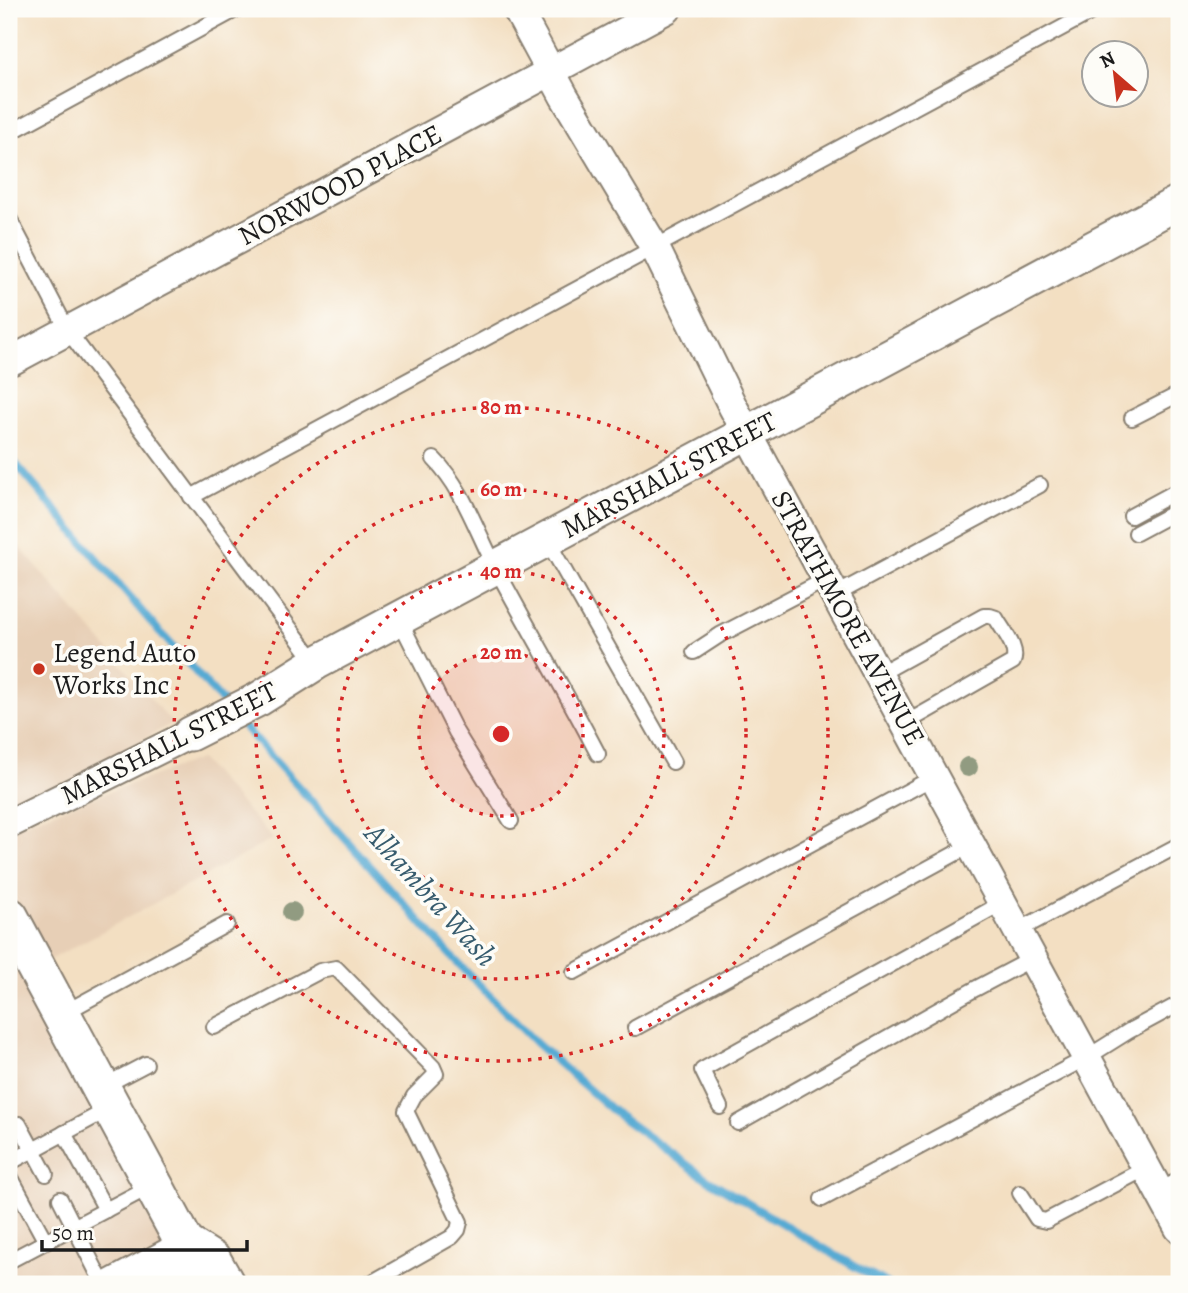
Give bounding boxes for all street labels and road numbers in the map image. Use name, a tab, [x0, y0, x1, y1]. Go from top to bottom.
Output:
street label: NORWOOD PLACE	[232, 115, 448, 255]
street label: MARSHALL STREET	[555, 402, 783, 548]
street label: STRATHMORE AVENUE	[762, 484, 934, 752]
street label: MARSHALL STREET	[54, 672, 284, 814]

